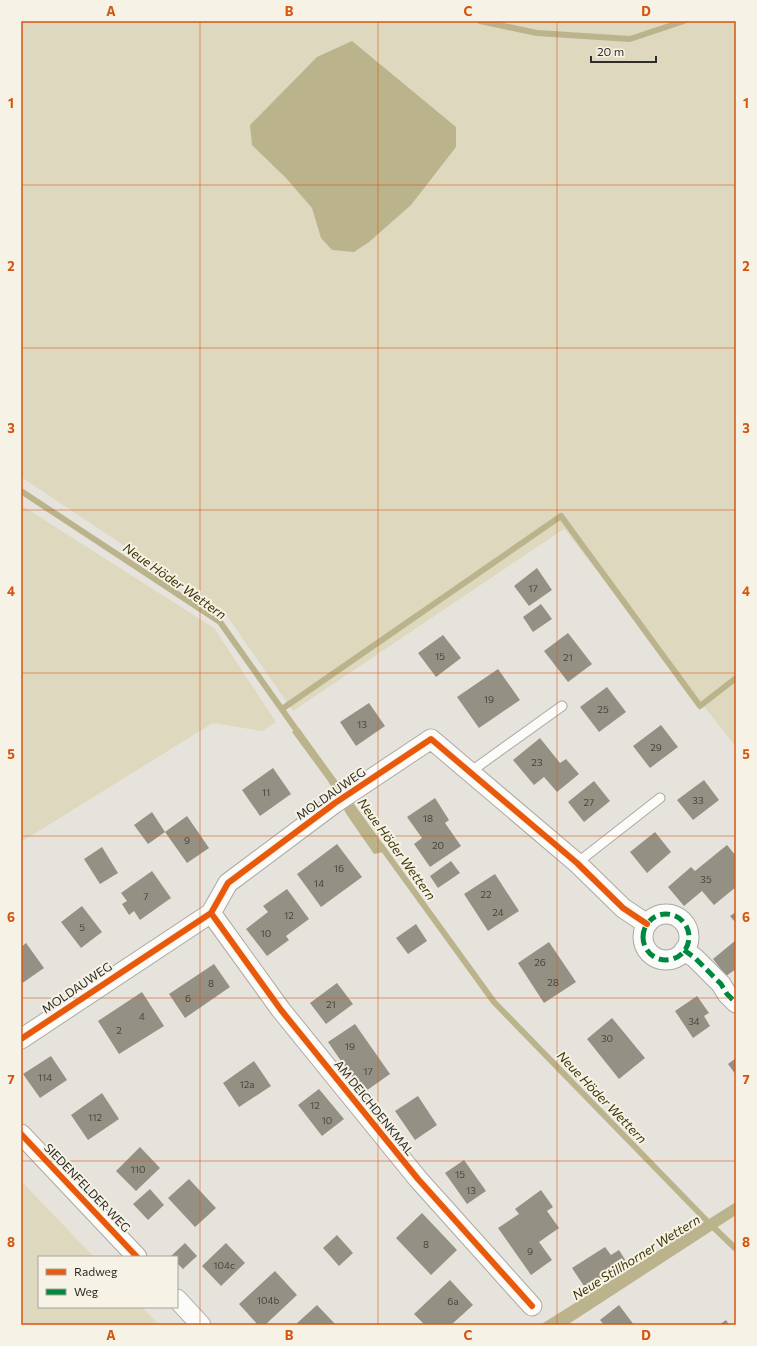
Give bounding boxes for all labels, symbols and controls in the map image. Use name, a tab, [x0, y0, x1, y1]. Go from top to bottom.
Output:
text: A	[106, 3, 116, 19]
text: B	[285, 3, 294, 19]
text: C	[464, 3, 473, 19]
text: D	[641, 3, 651, 19]
scale bar	[591, 38, 656, 64]
text: 20 m	[597, 44, 624, 58]
text: 1	[8, 95, 14, 111]
text: 1	[743, 95, 749, 111]
text: 2	[7, 258, 15, 274]
text: 2	[742, 258, 750, 274]
text: 3	[7, 420, 15, 436]
text: 3	[742, 420, 750, 436]
water label: Neue Höder Wettern	[120, 539, 230, 623]
house number: 17	[528, 582, 538, 594]
text: 4	[7, 583, 15, 599]
text: 4	[742, 583, 750, 599]
house number: 15	[435, 650, 445, 662]
house number: 21	[563, 651, 573, 663]
house number: 19	[484, 693, 494, 705]
house number: 25	[597, 703, 609, 715]
house number: 13	[357, 718, 367, 730]
house number: 29	[650, 741, 662, 753]
text: 5	[7, 746, 15, 762]
text: 5	[742, 746, 750, 762]
house number: 23	[531, 756, 543, 768]
street label: MOLDAUWEG	[293, 764, 368, 822]
house number: 11	[262, 786, 270, 798]
house number: 33	[692, 794, 704, 806]
water label: Neue Höder Wettern	[355, 795, 439, 903]
house number: 27	[584, 796, 594, 808]
house number: 18	[423, 812, 433, 824]
house number: 9	[184, 834, 190, 846]
house number: 20	[432, 839, 444, 851]
house number: 16	[334, 862, 344, 874]
house number: 35	[700, 873, 712, 885]
house number: 14	[314, 877, 324, 889]
house number: 22	[480, 888, 492, 900]
house number: 7	[143, 890, 149, 902]
house number: 24	[492, 906, 504, 918]
text: 6	[7, 909, 15, 925]
house number: 12	[284, 909, 294, 921]
text: 6	[742, 909, 750, 925]
house number: 5	[79, 921, 85, 933]
house number: 10	[261, 927, 271, 939]
house number: 26	[534, 956, 546, 968]
street label: MOLDAUWEG	[39, 959, 114, 1016]
house number: 28	[547, 976, 559, 988]
house number: 8	[208, 977, 214, 989]
house number: 6	[185, 992, 191, 1004]
house number: 21	[326, 998, 336, 1010]
house number: 4	[139, 1010, 145, 1022]
house number: 34	[688, 1015, 700, 1027]
house number: 2	[116, 1024, 122, 1036]
house number: 30	[601, 1032, 613, 1044]
house number: 19	[345, 1040, 355, 1052]
water label: Neue Höder Wettern	[554, 1048, 650, 1146]
street label: AM DEICHDENKMAL	[332, 1057, 418, 1158]
house number: 17	[363, 1065, 373, 1077]
text: 7	[7, 1071, 15, 1087]
house number: 114	[38, 1071, 52, 1083]
text: 7	[742, 1071, 750, 1087]
house number: 12a	[239, 1078, 255, 1090]
house number: 12	[310, 1099, 320, 1111]
house number: 112	[88, 1111, 102, 1123]
house number: 10	[322, 1114, 332, 1126]
street label: SIEDENFELDER WEG	[42, 1140, 134, 1235]
house number: 110	[130, 1163, 146, 1175]
house number: 15	[455, 1168, 465, 1180]
house number: 13	[466, 1184, 476, 1196]
water label: Neue Stillhorner Wettern	[569, 1211, 703, 1303]
text: 8	[7, 1234, 15, 1250]
text: 8	[742, 1234, 750, 1250]
house number: 8	[423, 1238, 429, 1250]
house number: 9	[527, 1245, 533, 1257]
legend	[38, 1256, 178, 1308]
house number: 104c	[213, 1259, 235, 1271]
text: Radweg	[74, 1264, 118, 1278]
text: Weg	[74, 1284, 99, 1298]
house number: 104b	[257, 1294, 279, 1306]
house number: 6a	[447, 1295, 459, 1307]
text: A	[106, 1327, 116, 1343]
text: B	[285, 1327, 294, 1343]
text: C	[464, 1327, 473, 1343]
text: D	[641, 1327, 651, 1343]

